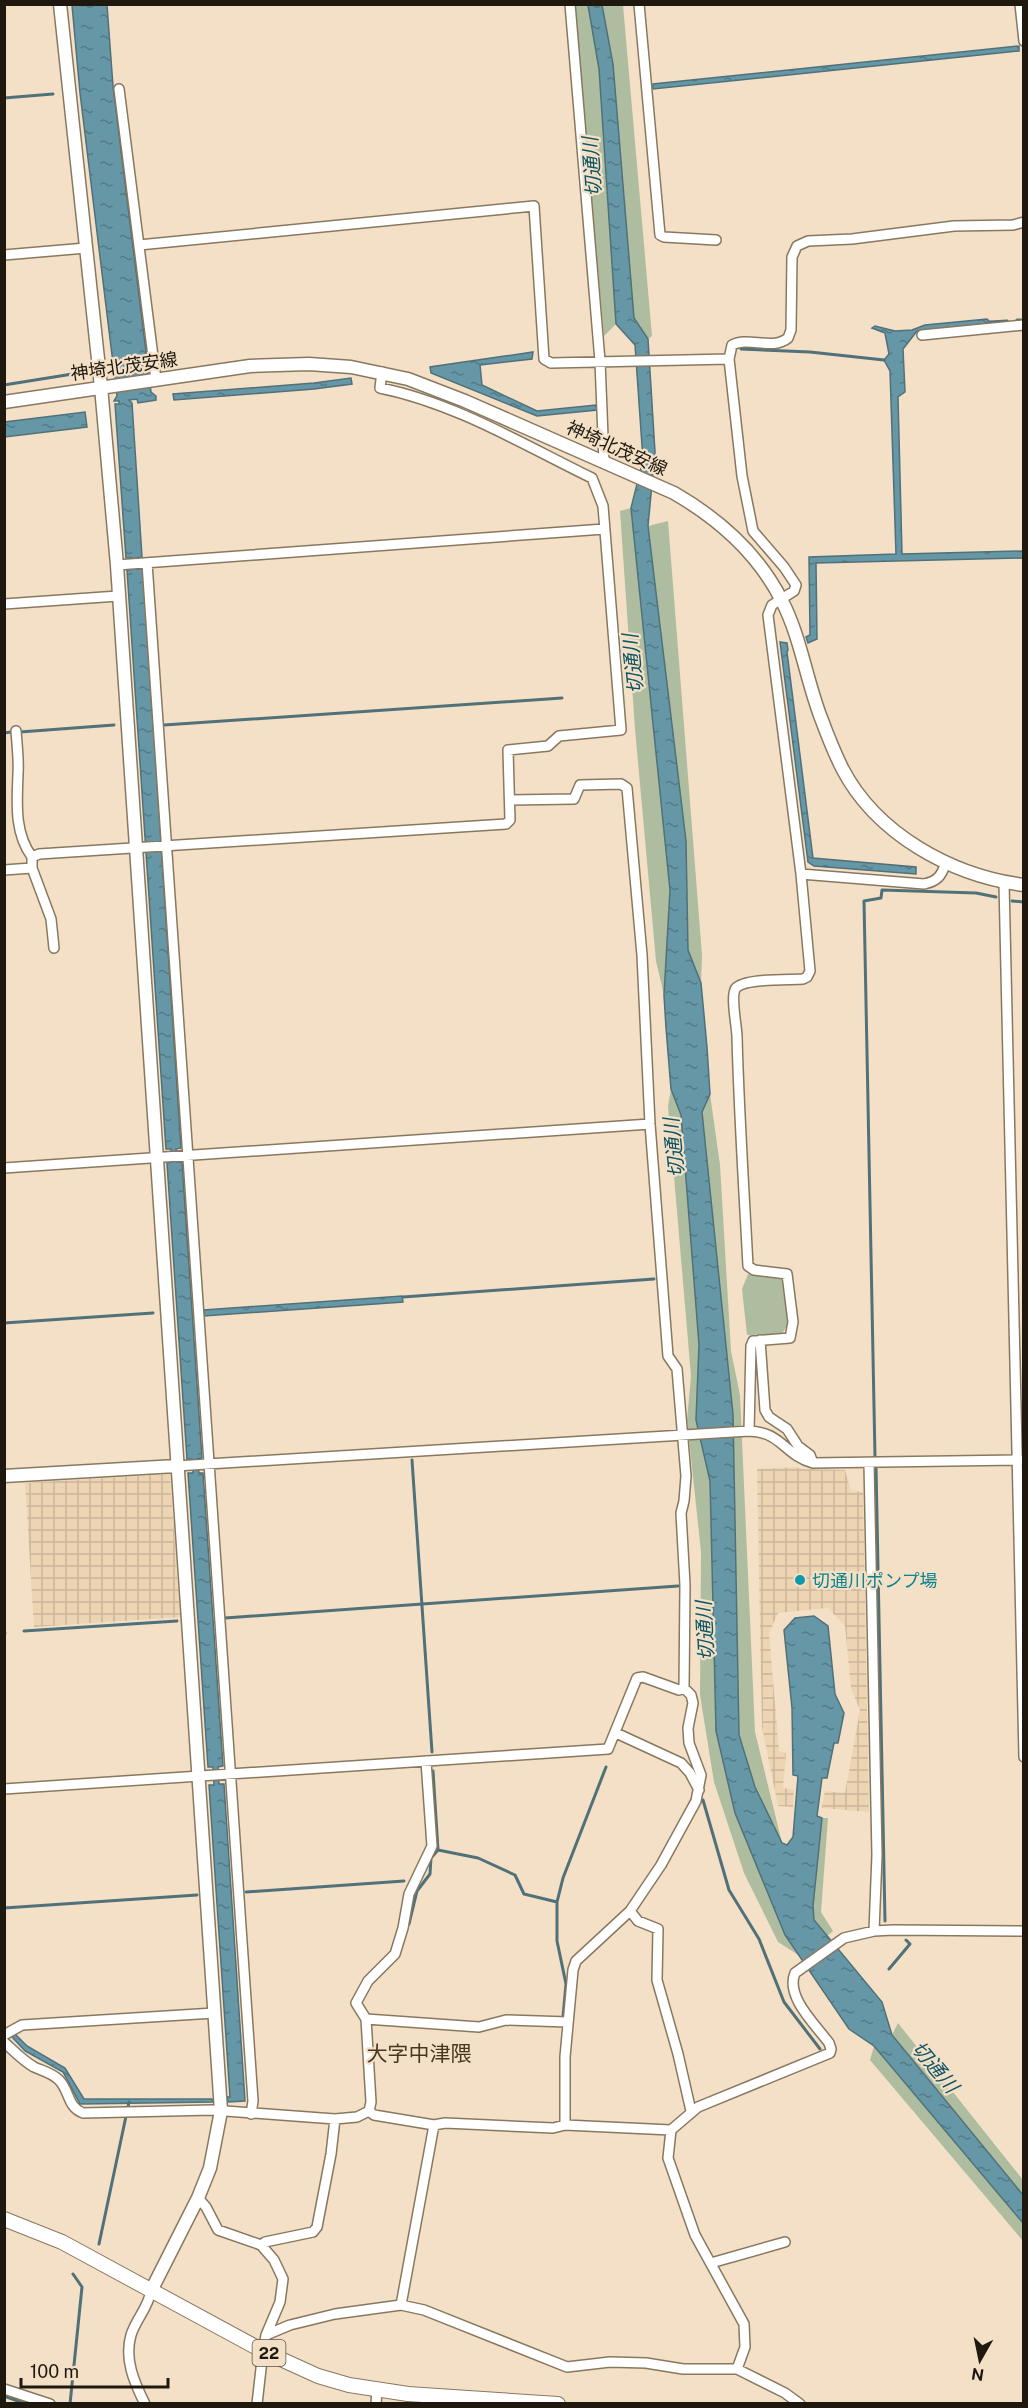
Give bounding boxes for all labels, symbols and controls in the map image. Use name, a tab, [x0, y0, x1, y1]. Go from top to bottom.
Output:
water label: 切通川	[578, 134, 606, 198]
street label: 神埼北茂安線	[69, 348, 179, 384]
street label: 神埼北茂安線	[563, 416, 671, 480]
water label: 切通川	[618, 631, 648, 695]
water label: 切通川	[659, 1115, 689, 1179]
place label: 切通川ポンプ場	[812, 1570, 937, 1591]
marker: 切通川ポンプ場	[793, 1573, 807, 1587]
water label: 切通川	[691, 1598, 719, 1662]
water label: 切通川	[907, 2036, 965, 2099]
district label: 大字中津隈	[367, 2041, 472, 2066]
north arrow	[950, 2330, 1010, 2390]
road number: 22	[252, 2340, 286, 2366]
scale bar	[21, 2351, 168, 2389]
text: 100 m	[30, 2361, 79, 2382]
text: N	[970, 2364, 985, 2385]

